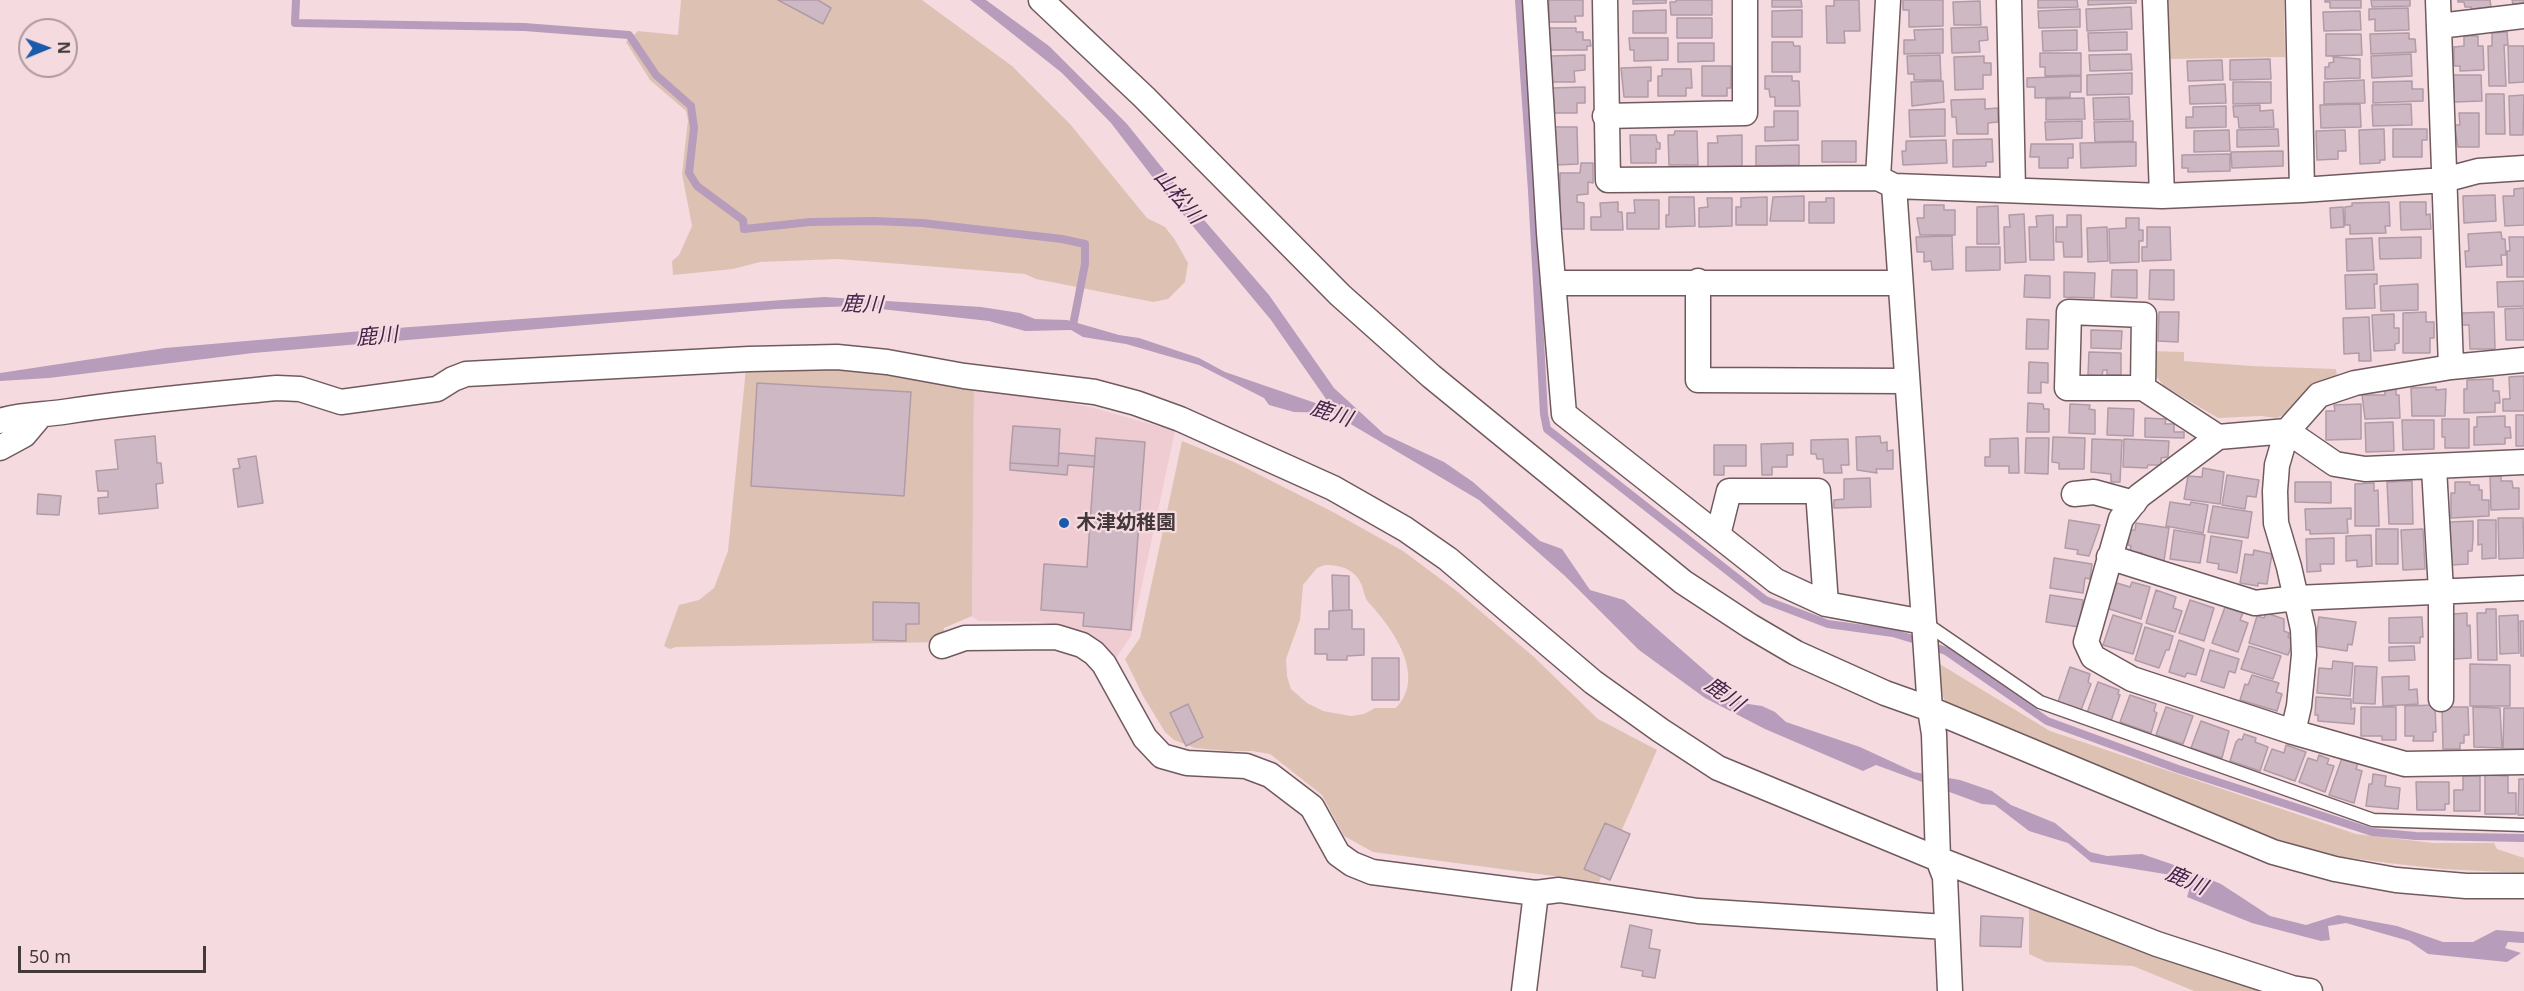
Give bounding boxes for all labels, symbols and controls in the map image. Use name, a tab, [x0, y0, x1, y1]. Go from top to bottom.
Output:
north arrow	[18, 18, 78, 78]
text: N	[53, 41, 75, 54]
water label: 山松川	[1148, 165, 1208, 229]
water label: 鹿川	[841, 292, 883, 318]
water label: 鹿川	[355, 323, 399, 351]
water label: 鹿川	[1307, 396, 1355, 432]
place label: 木津幼稚園	[1076, 511, 1176, 535]
marker: 木津幼稚園	[1057, 516, 1071, 530]
water label: 鹿川	[1700, 673, 1748, 717]
water label: 鹿川	[2162, 861, 2210, 901]
scale bar	[21, 934, 208, 972]
text: 50 m	[29, 944, 71, 968]

